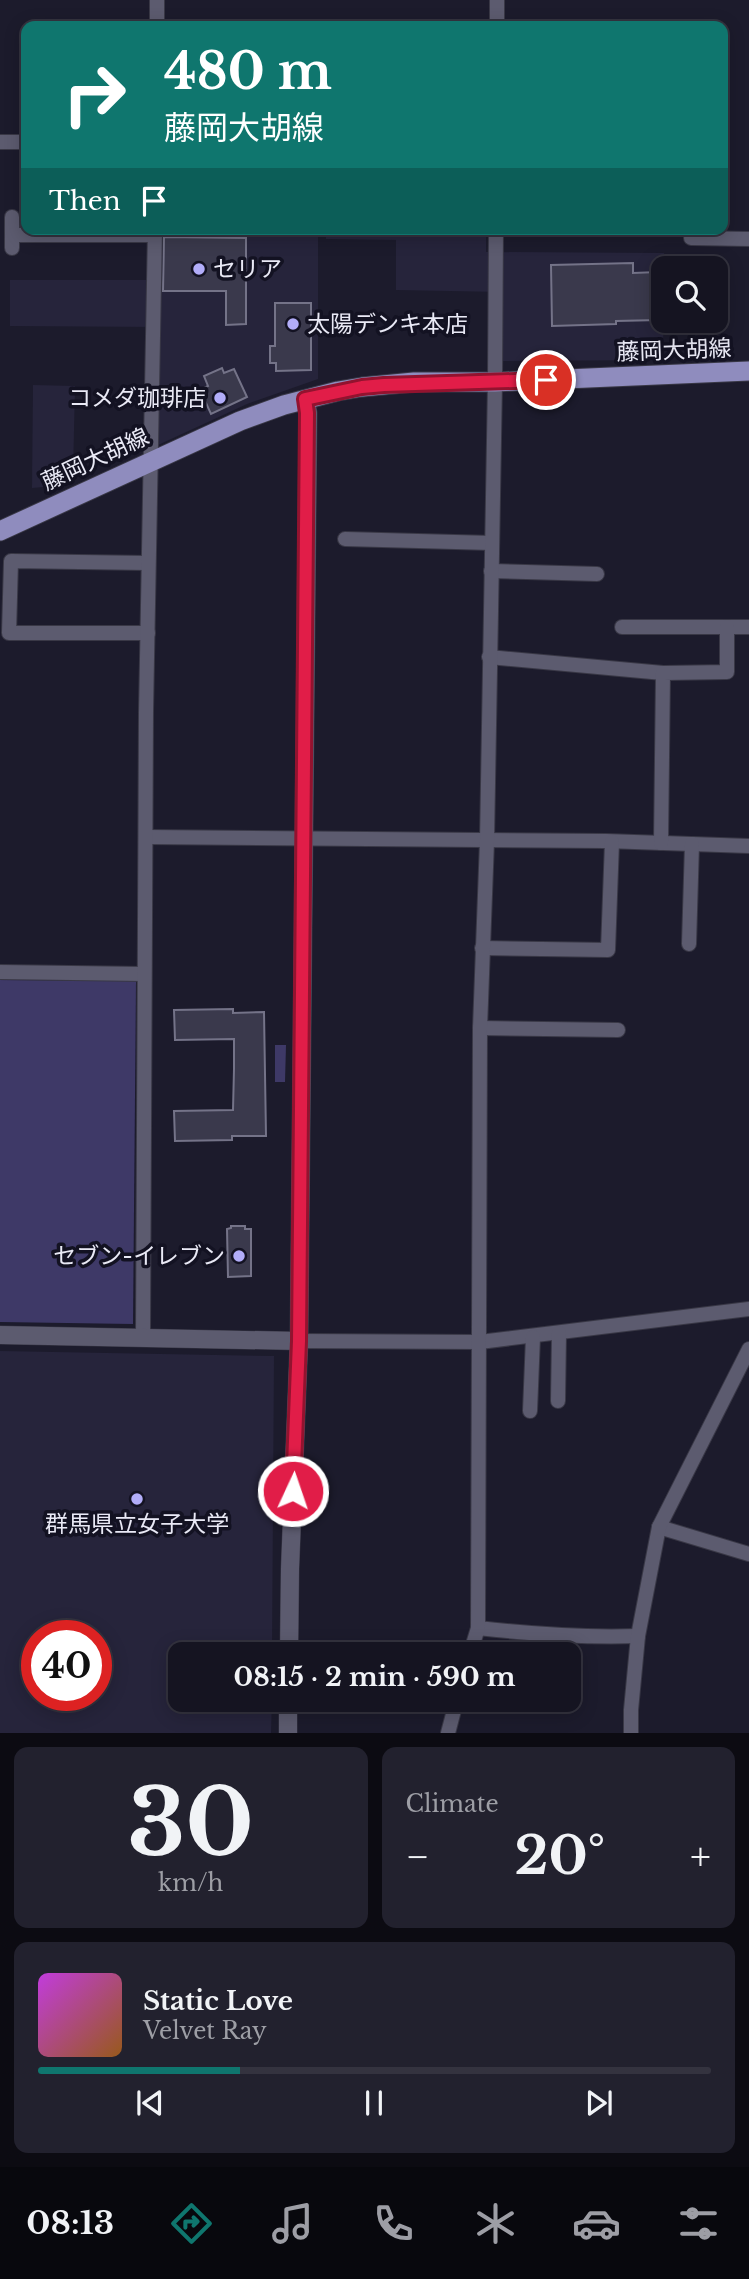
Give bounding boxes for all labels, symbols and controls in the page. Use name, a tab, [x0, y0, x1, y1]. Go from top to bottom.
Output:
text: 480 m	[164, 41, 332, 102]
icon: right	[49, 49, 140, 140]
text: 藤岡大胡線	[164, 108, 324, 148]
icon: arrive	[135, 182, 173, 220]
text: Then	[49, 185, 121, 217]
place label: セリア	[213, 255, 282, 283]
map controls	[651, 256, 728, 333]
button: search	[651, 256, 728, 333]
marker: セリア	[191, 261, 207, 277]
place label: 太陽デンキ本店	[307, 310, 468, 338]
marker: 太陽デンキ本店	[285, 316, 301, 332]
street label: 藤岡大胡線	[616, 334, 732, 366]
pin	[516, 350, 576, 410]
icon: arrive	[527, 361, 565, 399]
place label: コメダ珈琲店	[68, 384, 206, 412]
marker: コメダ珈琲店	[212, 390, 228, 406]
street label: 藤岡大胡線	[37, 422, 153, 496]
place label: セブン-イレブン	[53, 1242, 225, 1270]
marker: セブン-イレブン	[231, 1248, 247, 1264]
position arrow	[256, 1454, 330, 1528]
marker: 群馬県立女子大学	[129, 1491, 145, 1507]
place label: 群馬県立女子大学	[45, 1510, 229, 1538]
speed limit sign: 40	[21, 1620, 112, 1711]
text: 08:15 · 2 min · 590 m	[234, 1661, 515, 1693]
text: 30	[127, 1767, 254, 1880]
text: Climate	[406, 1790, 499, 1818]
text: 20°	[515, 1824, 605, 1888]
text: −	[406, 1833, 430, 1880]
text: +	[690, 1833, 711, 1880]
text: km/h	[158, 1869, 223, 1897]
text: Static Love	[143, 1985, 293, 2017]
text: Velvet Ray	[143, 2017, 267, 2045]
icon: previous	[131, 2084, 169, 2122]
icon: pause	[355, 2084, 393, 2122]
icon: next	[580, 2084, 618, 2122]
icon: directions	[167, 2199, 216, 2248]
icon: music	[268, 2199, 317, 2248]
icon: phone	[369, 2199, 418, 2248]
icon: climate	[471, 2199, 520, 2248]
icon: car	[572, 2199, 621, 2248]
icon: filters	[674, 2199, 723, 2248]
text: 08:13	[26, 2203, 114, 2243]

